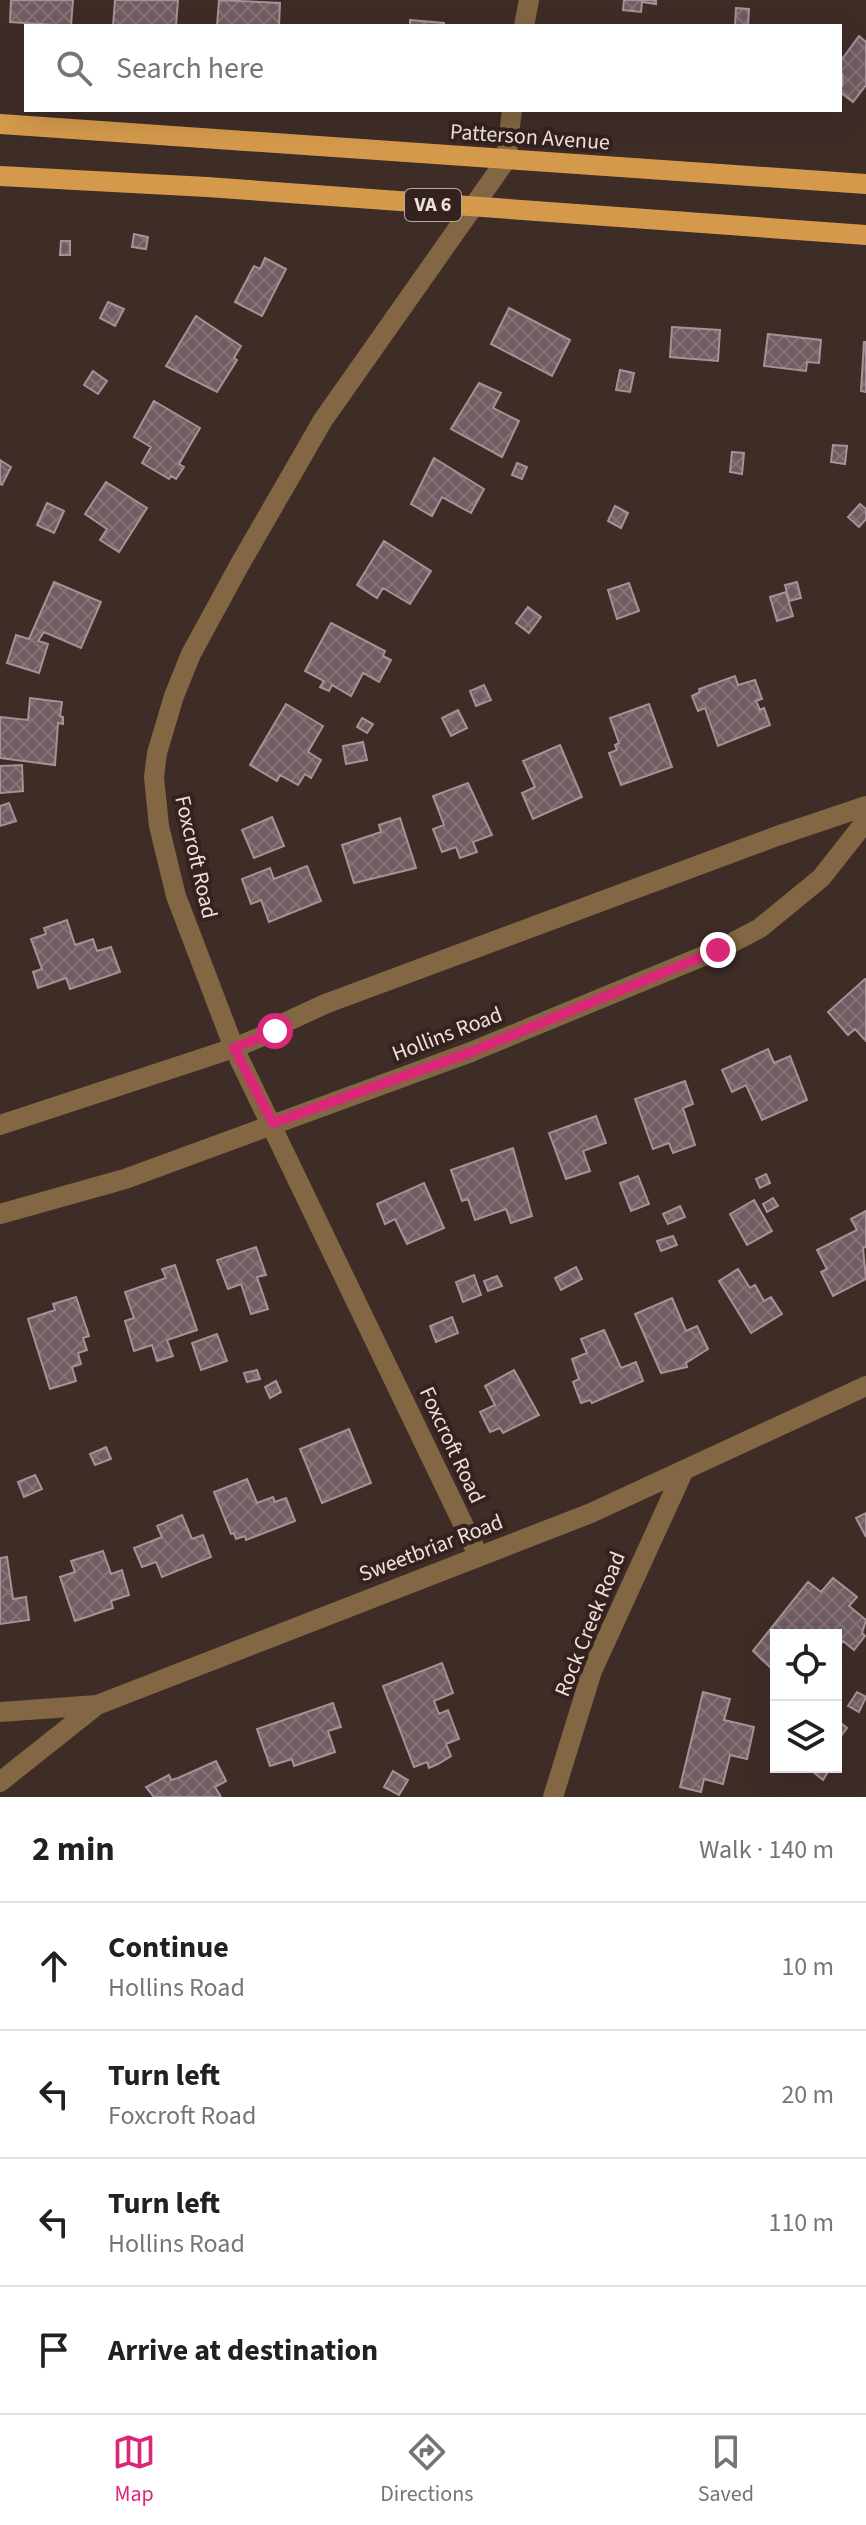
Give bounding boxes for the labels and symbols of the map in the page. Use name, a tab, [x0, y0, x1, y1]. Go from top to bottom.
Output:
street label: Patterson Avenue	[449, 115, 611, 159]
road number: VA 6	[405, 189, 461, 221]
street label: Foxcroft Road	[166, 792, 226, 922]
route end	[700, 932, 736, 968]
street label: Hollins Road	[387, 998, 507, 1070]
route start	[257, 1013, 293, 1049]
street label: Foxcroft Road	[411, 1381, 493, 1509]
street label: Sweetbriar Road	[354, 1506, 508, 1590]
street label: Rock Creek Road	[546, 1547, 634, 1701]

